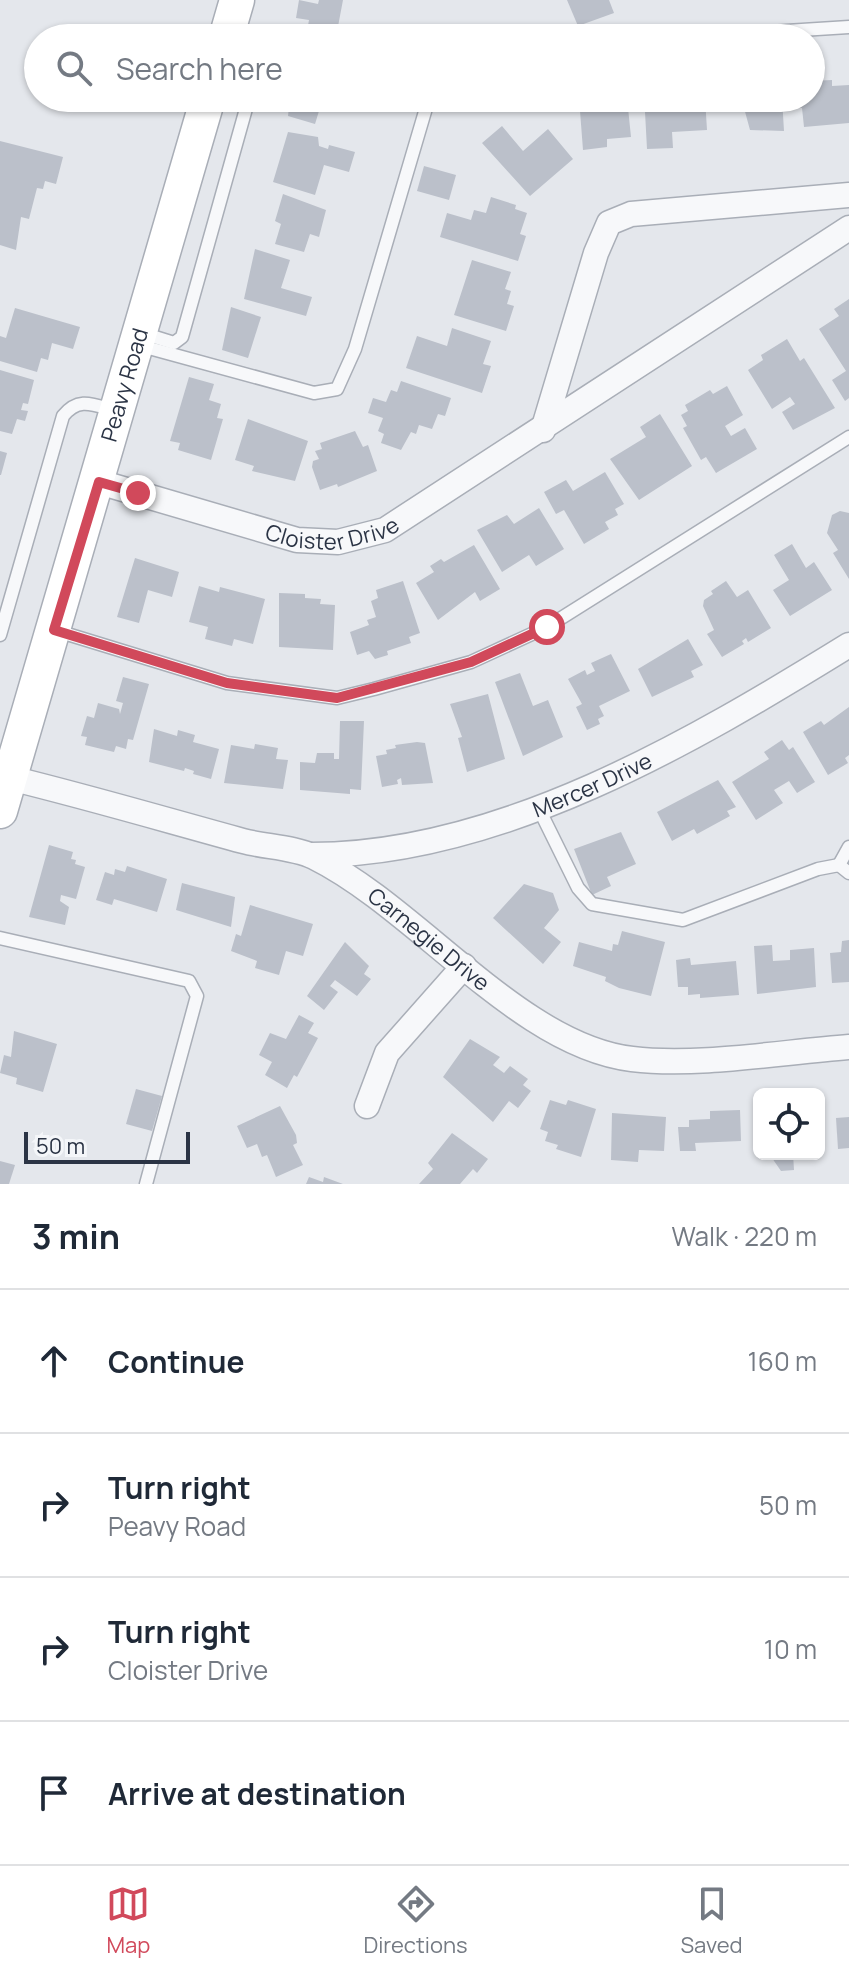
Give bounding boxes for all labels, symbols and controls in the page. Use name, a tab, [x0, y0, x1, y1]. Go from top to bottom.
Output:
search box	[24, 24, 825, 112]
icon: search	[52, 46, 96, 90]
text: Search here	[116, 48, 283, 89]
street label: Peavy Road	[94, 324, 155, 445]
route end	[120, 475, 156, 511]
street label: Cloister Drive	[262, 510, 405, 557]
route start	[529, 609, 565, 645]
street label: Mercer Drive	[528, 745, 657, 824]
street label: Carnegie Drive	[362, 881, 496, 998]
map controls	[753, 1088, 825, 1160]
button: locate	[753, 1088, 825, 1160]
scale bar	[24, 1128, 190, 1164]
text: 50 m	[36, 1131, 85, 1161]
text: 3 min	[32, 1213, 120, 1259]
text: Walk · 220 m	[671, 1218, 817, 1254]
icon: ahead	[32, 1339, 76, 1383]
text: Continue	[108, 1341, 244, 1382]
text: 160 m	[748, 1343, 817, 1379]
text: Turn right	[108, 1467, 251, 1508]
icon: right	[32, 1483, 76, 1527]
text: 50 m	[759, 1487, 817, 1523]
text: Peavy Road	[108, 1508, 246, 1544]
text: Turn right	[108, 1611, 251, 1652]
icon: right	[32, 1627, 76, 1671]
text: 10 m	[764, 1631, 817, 1667]
text: Cloister Drive	[108, 1652, 268, 1688]
icon: arrive	[32, 1771, 76, 1815]
text: Arrive at destination	[108, 1773, 406, 1814]
tab: Map	[106, 1882, 150, 1960]
tab: Directions	[363, 1882, 468, 1960]
tab: Saved	[681, 1882, 743, 1960]

